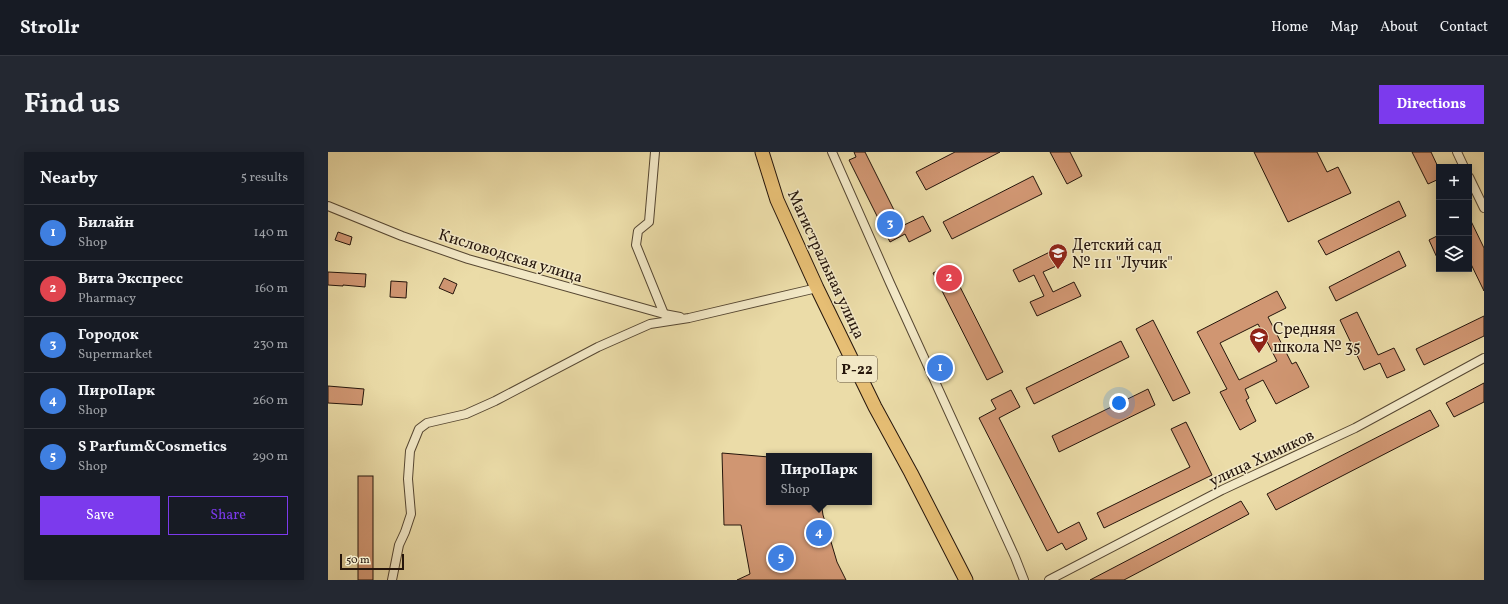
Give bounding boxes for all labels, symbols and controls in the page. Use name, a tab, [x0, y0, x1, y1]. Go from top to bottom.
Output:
text: Strollr	[20, 15, 80, 41]
text: Home	[1271, 18, 1308, 37]
text: Map	[1330, 18, 1358, 37]
text: About	[1380, 18, 1418, 37]
text: Contact	[1440, 18, 1488, 37]
text: Find us	[24, 85, 120, 124]
button: Directions	[1379, 85, 1484, 124]
map controls	[1436, 164, 1472, 272]
button: +	[1436, 164, 1472, 200]
text: Nearby	[40, 167, 98, 190]
text: 5 results	[241, 169, 288, 187]
street label: Магистральная улица	[781, 187, 869, 343]
button: −	[1436, 200, 1472, 236]
pin: 3	[877, 209, 903, 239]
text: Билайн	[78, 213, 134, 234]
text: 1	[50, 224, 56, 242]
text: 140 m	[254, 224, 288, 242]
street label: Кисловодская улица	[436, 224, 585, 289]
text: Shop	[78, 234, 107, 252]
place label: Детский сад № 111 "Лучик"	[1072, 235, 1173, 275]
button: layers	[1436, 236, 1472, 272]
school or university icon: Детский сад № 111 "Лучик"	[1047, 242, 1069, 270]
pin: 2	[936, 263, 962, 293]
text: Вита Экспресс	[78, 269, 183, 290]
text: 2	[50, 280, 56, 298]
text: 160 m	[254, 280, 288, 298]
text: Pharmacy	[78, 290, 136, 308]
place label: Средняя школа № 35	[1273, 319, 1361, 359]
text: Городок	[78, 325, 139, 346]
school or university icon: Средняя школа № 35	[1248, 326, 1270, 354]
text: 3	[50, 336, 56, 354]
text: 230 m	[253, 336, 288, 354]
text: Supermarket	[78, 346, 153, 364]
pin: 1	[927, 353, 953, 383]
road number: Р-22	[837, 356, 877, 382]
text: ПироПарк	[78, 381, 155, 402]
text: 4	[49, 392, 57, 410]
text: 260 m	[253, 392, 288, 410]
your location	[1109, 393, 1129, 413]
text: Shop	[78, 402, 107, 420]
street label: улица Химиков	[1206, 425, 1318, 493]
text: S Parfum&Cosmetics	[78, 437, 227, 458]
text: 5	[50, 448, 56, 466]
text: 290 m	[252, 448, 288, 466]
popup	[766, 453, 872, 505]
text: Shop	[78, 458, 107, 476]
text: ПироПарк	[780, 460, 858, 481]
text: Shop	[780, 481, 810, 499]
button: Save	[40, 496, 160, 535]
button: Share	[168, 496, 288, 535]
pin: 4	[806, 518, 832, 548]
pin: 5	[768, 543, 794, 573]
scale bar	[340, 552, 404, 571]
text: 50 m	[346, 553, 370, 568]

